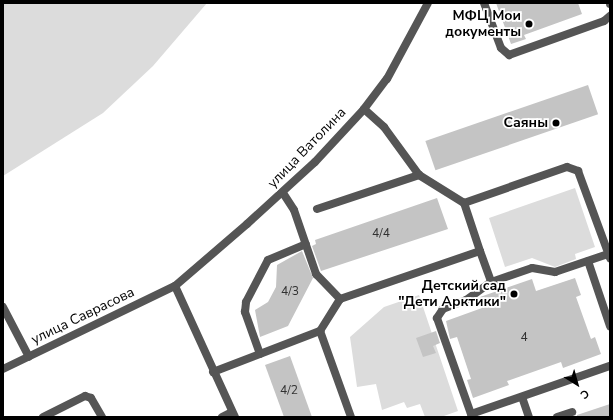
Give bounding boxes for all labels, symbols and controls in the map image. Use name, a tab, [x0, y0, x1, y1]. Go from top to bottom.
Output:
place label: МФЦ Мои документы	[445, 8, 521, 40]
marker: МФЦ Мои документы	[524, 19, 534, 29]
street label: улица Ватолина	[264, 104, 350, 192]
place label: Саяны	[504, 115, 548, 131]
marker: Саяны	[551, 118, 561, 128]
house number: 4/4	[372, 227, 390, 241]
place label: Детский сад "Дети Арктики"	[398, 278, 506, 310]
street label: улица Саврасова	[29, 284, 137, 348]
house number: 4/3	[281, 285, 299, 299]
marker: Детский сад "Дети Арктики"	[509, 289, 519, 299]
house number: 4	[520, 331, 528, 345]
north arrow	[557, 364, 597, 404]
house number: 4/2	[280, 384, 298, 398]
text: С	[577, 386, 592, 402]

